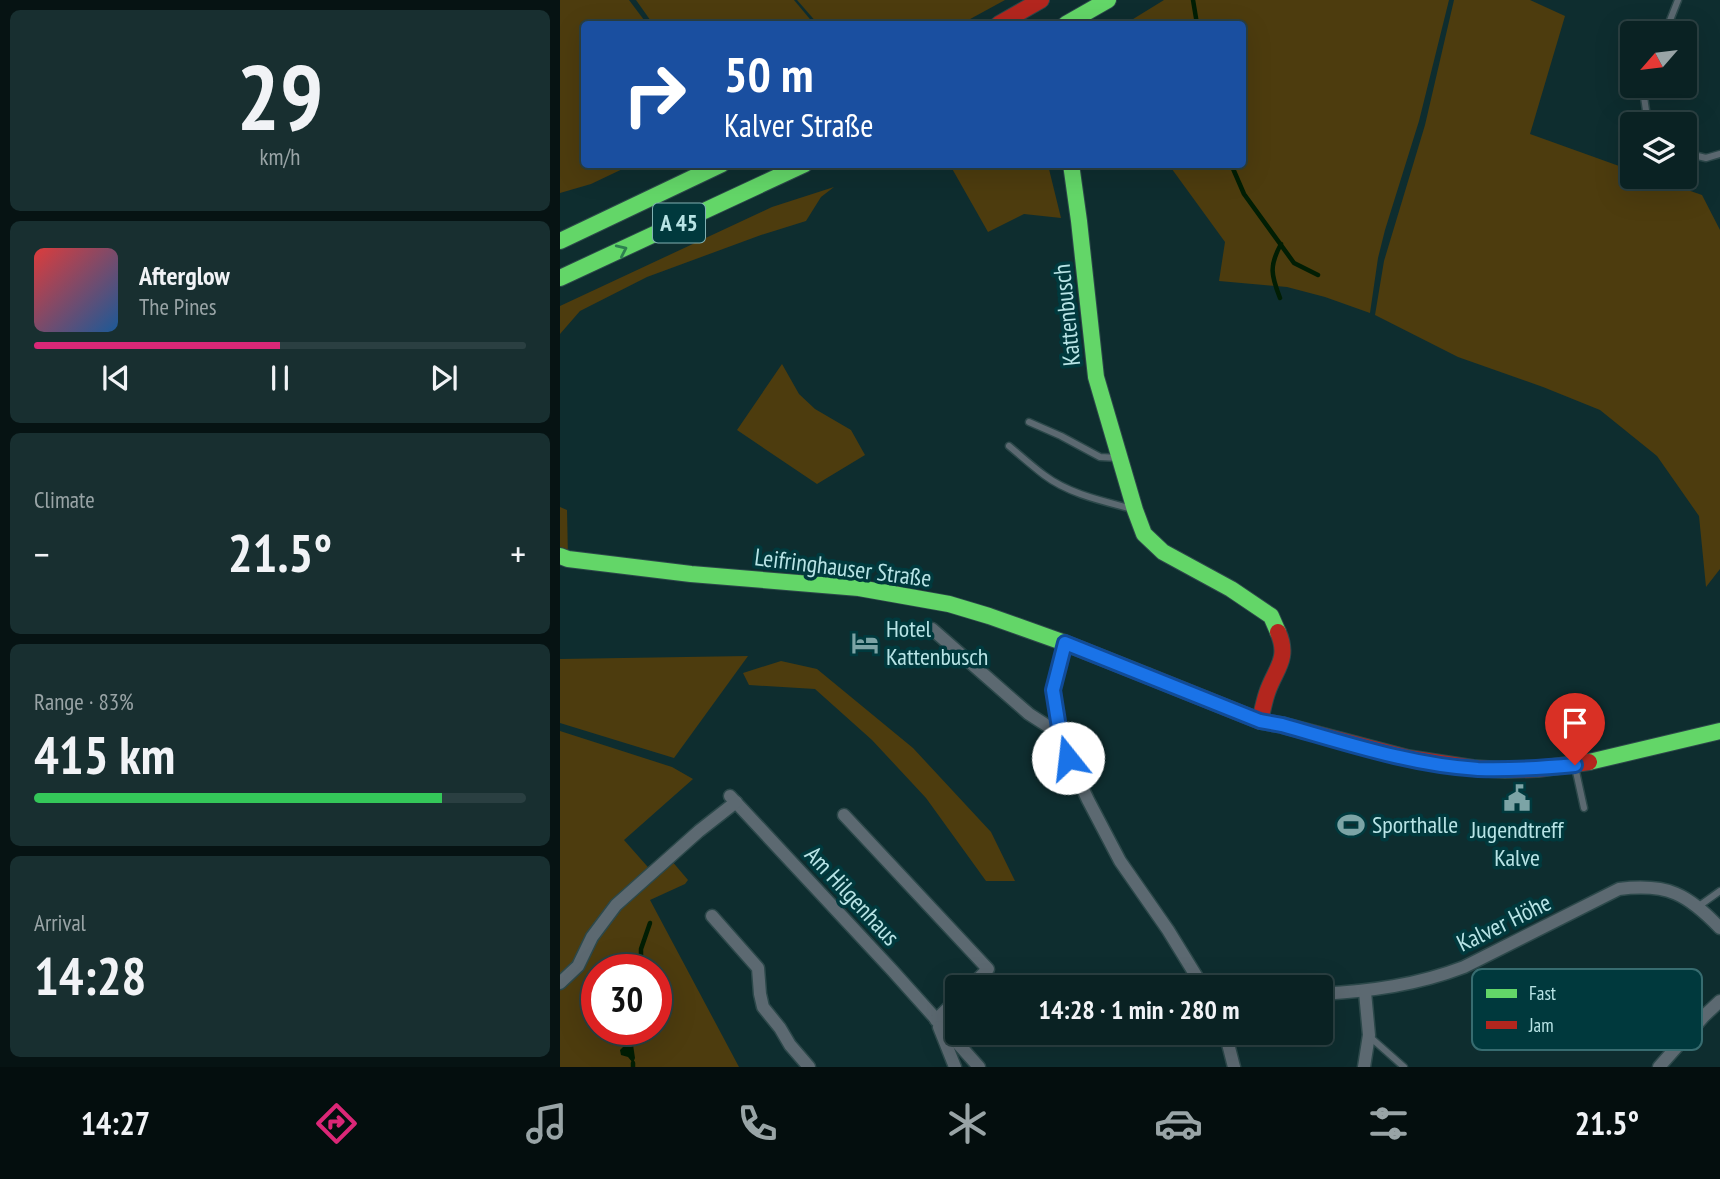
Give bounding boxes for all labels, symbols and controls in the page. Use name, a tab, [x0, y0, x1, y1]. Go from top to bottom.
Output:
north arrow	[1620, 21, 1698, 98]
map controls	[1620, 21, 1697, 189]
text: 29	[237, 37, 324, 155]
text: 50 m	[724, 42, 813, 106]
icon: right	[609, 49, 700, 140]
text: Kalver Straße	[724, 104, 873, 146]
button: layers	[1620, 112, 1697, 189]
text: km/h	[260, 142, 300, 171]
road number: A 45	[653, 204, 705, 243]
one-way arrow	[615, 244, 627, 258]
text: Afterglow	[139, 259, 230, 292]
street label: Kattenbusch	[1046, 262, 1087, 368]
text: The Pines	[139, 292, 217, 321]
icon: previous	[97, 359, 135, 397]
icon: pause	[261, 359, 299, 397]
icon: next	[425, 359, 463, 397]
text: Climate	[34, 485, 95, 514]
text: 21.5°	[228, 519, 332, 586]
text: −	[34, 529, 50, 578]
text: +	[510, 529, 526, 578]
street label: Leifringhauser Straße	[753, 541, 933, 594]
place label: Hotel Kattenbusch	[886, 613, 988, 672]
hotel icon: Hotel Kattenbusch	[850, 628, 880, 658]
text: Range · 83%	[34, 687, 134, 716]
pin	[1545, 693, 1605, 765]
icon: arrive	[1556, 704, 1594, 742]
text: 415 km	[34, 721, 175, 788]
position arrow	[1031, 721, 1105, 795]
public building icon: Jugendtreff Kalve	[1502, 783, 1532, 813]
place label: Sporthalle	[1372, 809, 1458, 840]
sports icon: Sporthalle	[1336, 810, 1366, 840]
place label: Jugendtreff Kalve	[1470, 814, 1564, 873]
street label: Am Hilgenhaus	[798, 839, 906, 952]
street label: Kalver Höhe	[1452, 886, 1556, 959]
text: Arrival	[34, 908, 86, 937]
text: 14:28	[34, 942, 146, 1009]
speed limit sign: 30	[581, 954, 672, 1045]
legend	[1472, 969, 1702, 1050]
text: Fast	[1529, 981, 1557, 1005]
text: 14:28 · 1 min · 280 m	[1039, 993, 1239, 1026]
text: Jam	[1528, 1013, 1554, 1037]
icon: directions	[312, 1099, 361, 1148]
icon: music	[522, 1099, 571, 1148]
icon: phone	[733, 1099, 782, 1148]
icon: climate	[943, 1099, 992, 1148]
icon: car	[1154, 1099, 1203, 1148]
icon: filters	[1364, 1099, 1413, 1148]
text: 14:27	[81, 1102, 150, 1144]
text: 21.5°	[1575, 1102, 1639, 1144]

